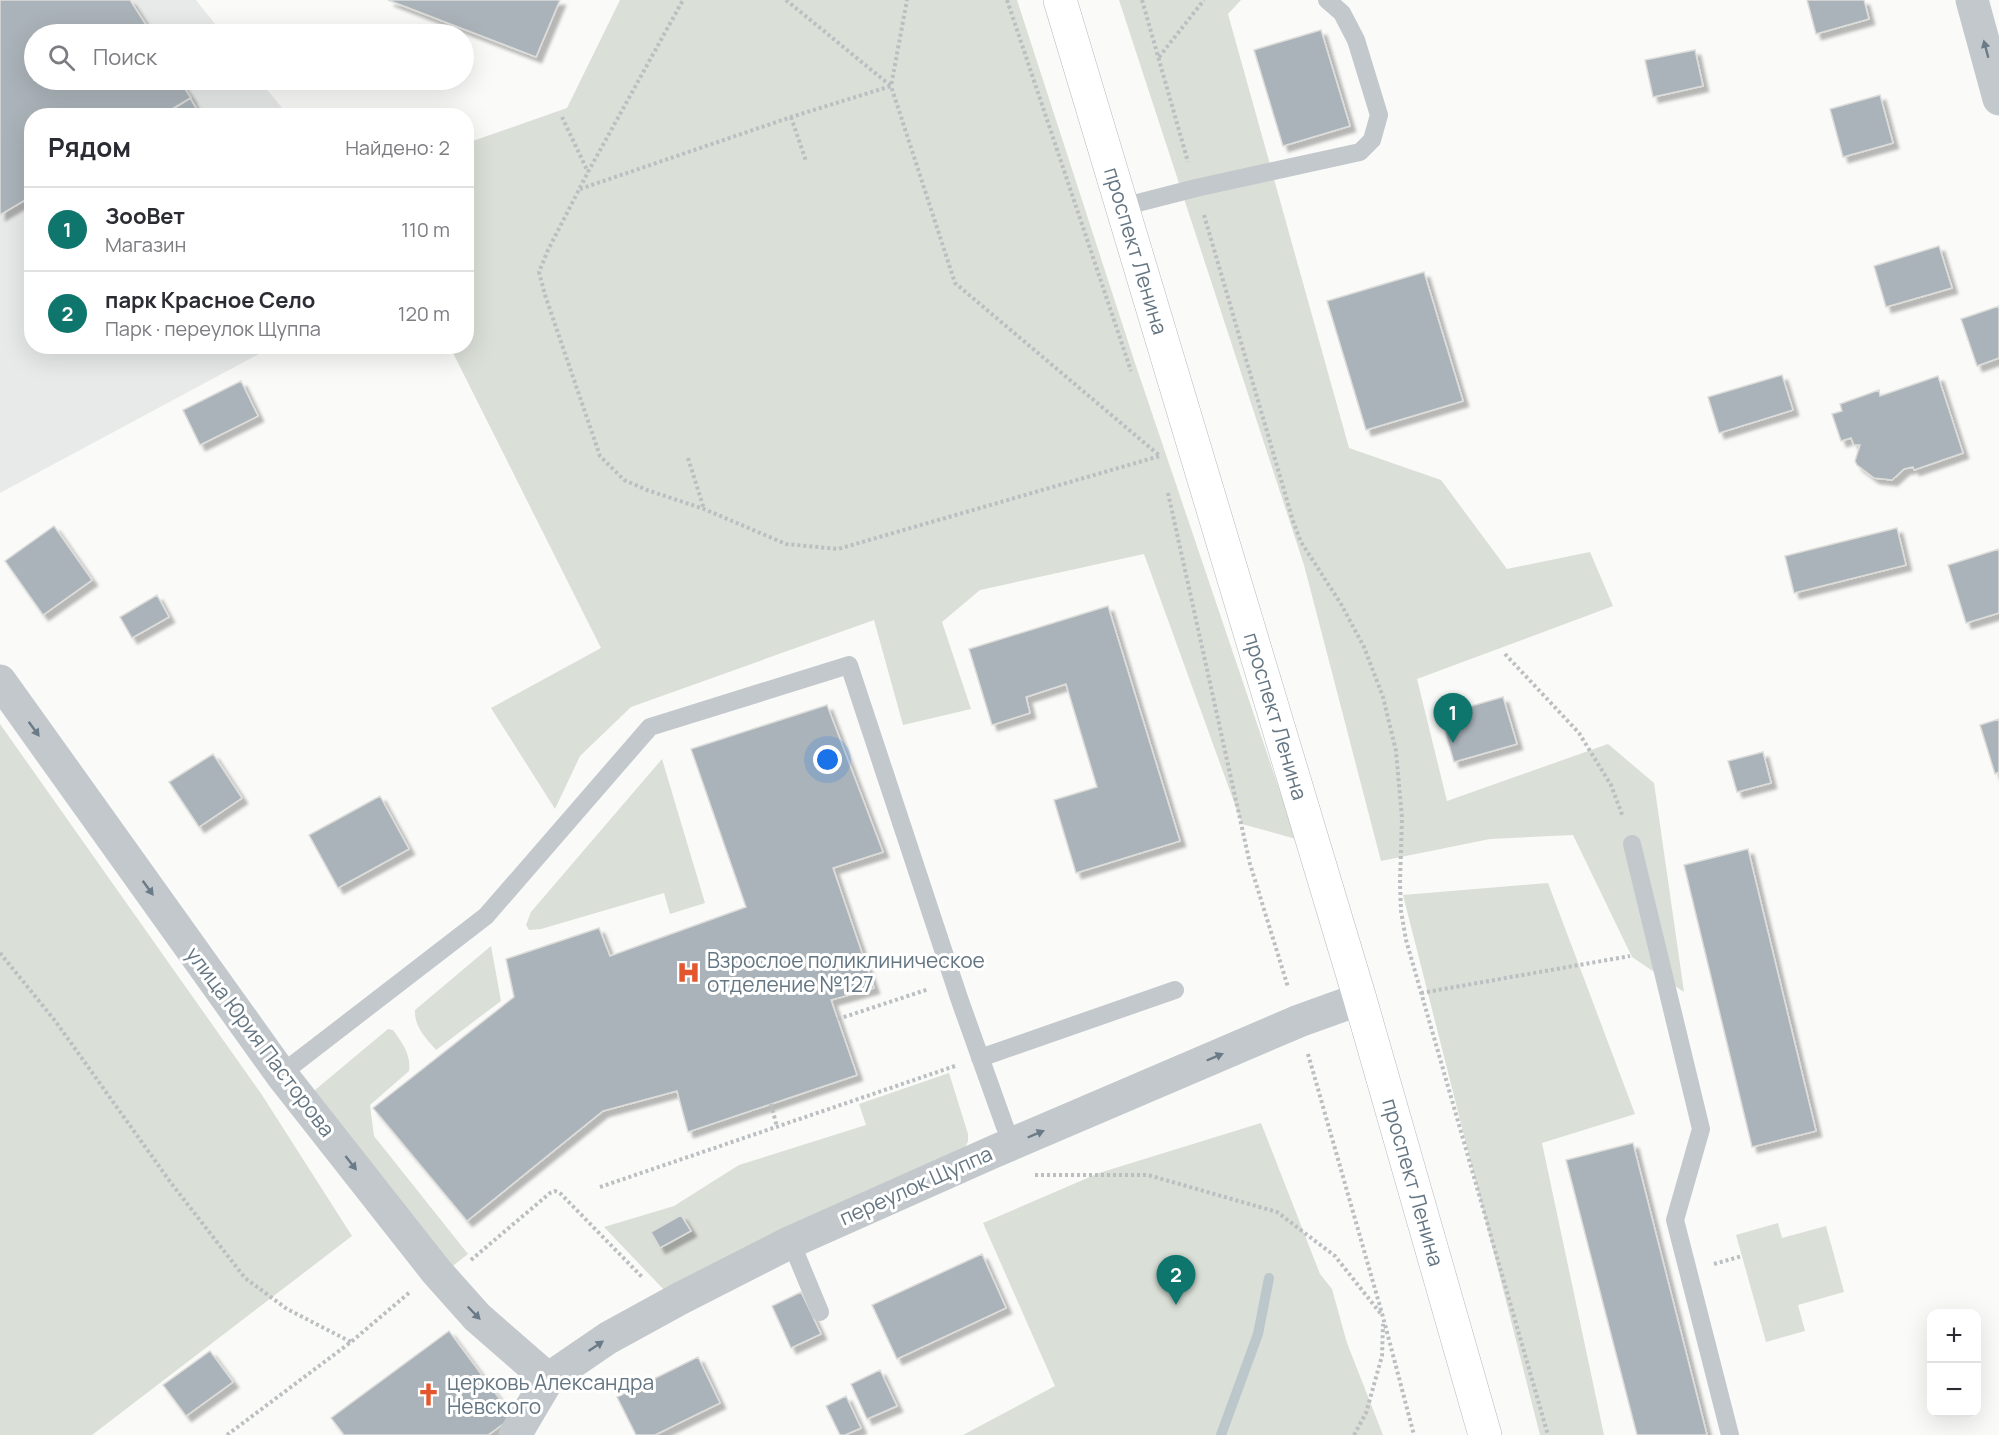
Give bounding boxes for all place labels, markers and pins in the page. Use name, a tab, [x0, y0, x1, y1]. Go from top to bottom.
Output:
pin: 1	[1434, 694, 1472, 743]
place label: Взрослое поликлиническое отделение №127	[707, 946, 985, 998]
hospital icon: Взрослое поликлиническое отделение №127	[676, 960, 702, 986]
pin: 2	[1156, 1256, 1196, 1305]
place label: церковь Александра Невского	[447, 1368, 654, 1420]
church icon: церковь Александра Невского	[416, 1382, 442, 1408]

